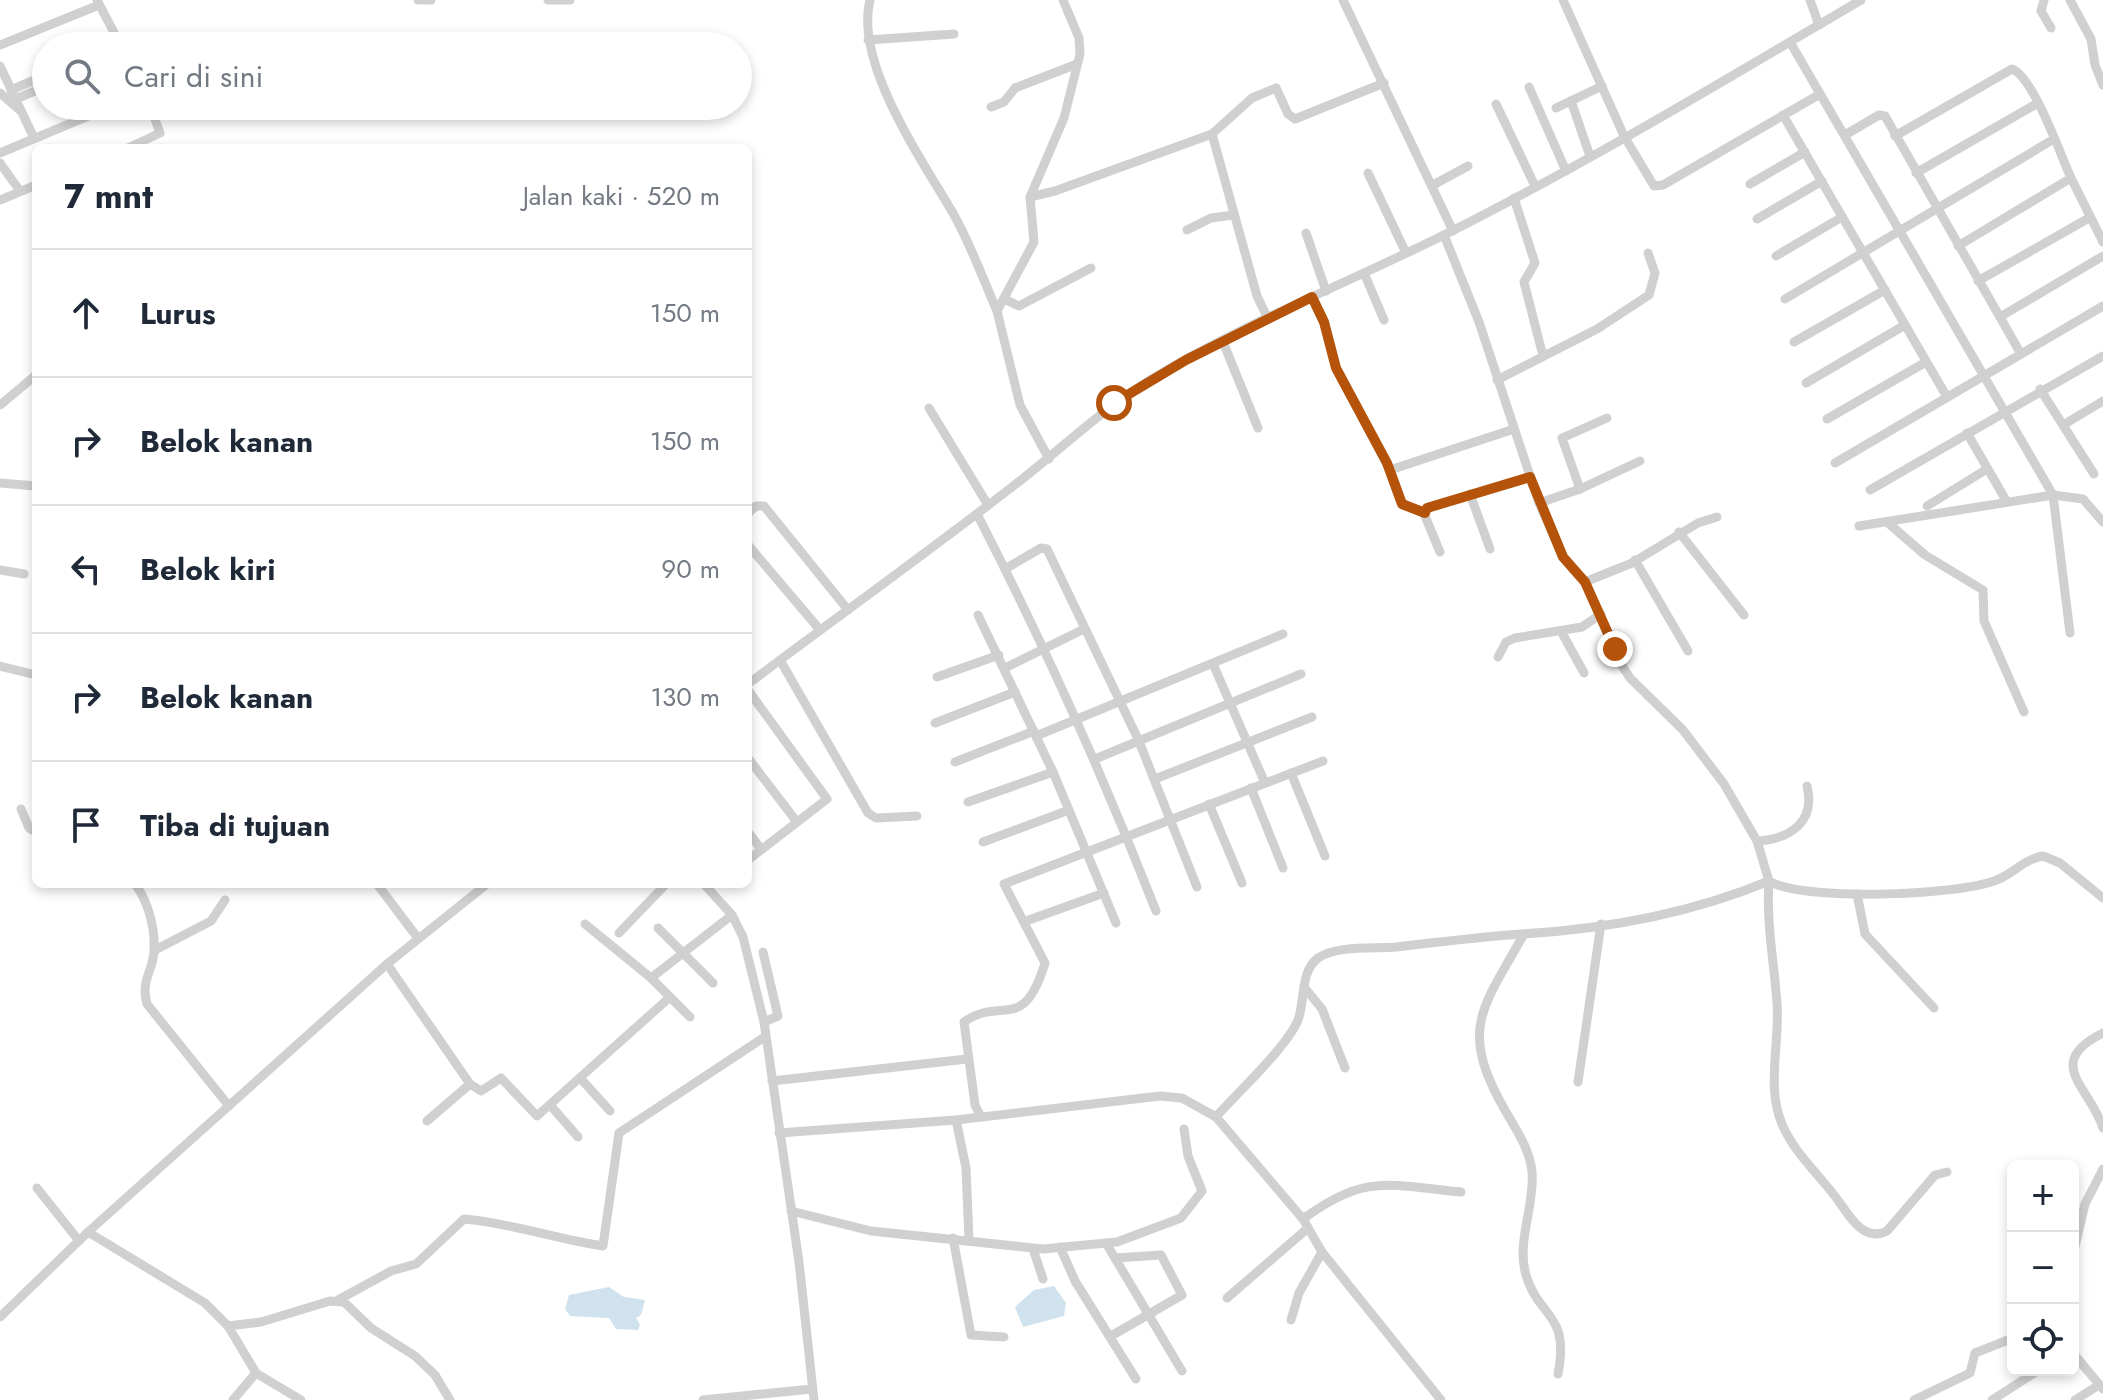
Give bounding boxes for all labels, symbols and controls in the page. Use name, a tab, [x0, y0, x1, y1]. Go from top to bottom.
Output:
search box	[32, 32, 752, 120]
icon: search	[60, 54, 104, 98]
text: Cari di sini	[124, 55, 263, 98]
text: 7 mnt	[64, 172, 153, 221]
text: Jalan kaki · 520 m	[523, 177, 720, 215]
icon: ahead	[64, 291, 108, 335]
text: Lurus	[140, 292, 216, 335]
text: 150 m	[650, 294, 720, 332]
route start	[1096, 385, 1132, 421]
icon: right	[64, 419, 108, 463]
text: Belok kanan	[140, 420, 313, 463]
text: 150 m	[650, 422, 720, 460]
icon: left	[64, 547, 108, 591]
text: Belok kiri	[140, 548, 275, 591]
text: 90 m	[661, 550, 720, 588]
route end	[1597, 631, 1633, 667]
icon: right	[64, 675, 108, 719]
text: Belok kanan	[140, 676, 313, 719]
text: 130 m	[650, 678, 720, 716]
icon: arrive	[64, 803, 108, 847]
text: Tiba di tujuan	[140, 804, 330, 847]
map controls	[2007, 1160, 2079, 1376]
button: +	[2007, 1160, 2079, 1232]
button: −	[2007, 1232, 2079, 1304]
button: locate	[2007, 1304, 2079, 1376]

